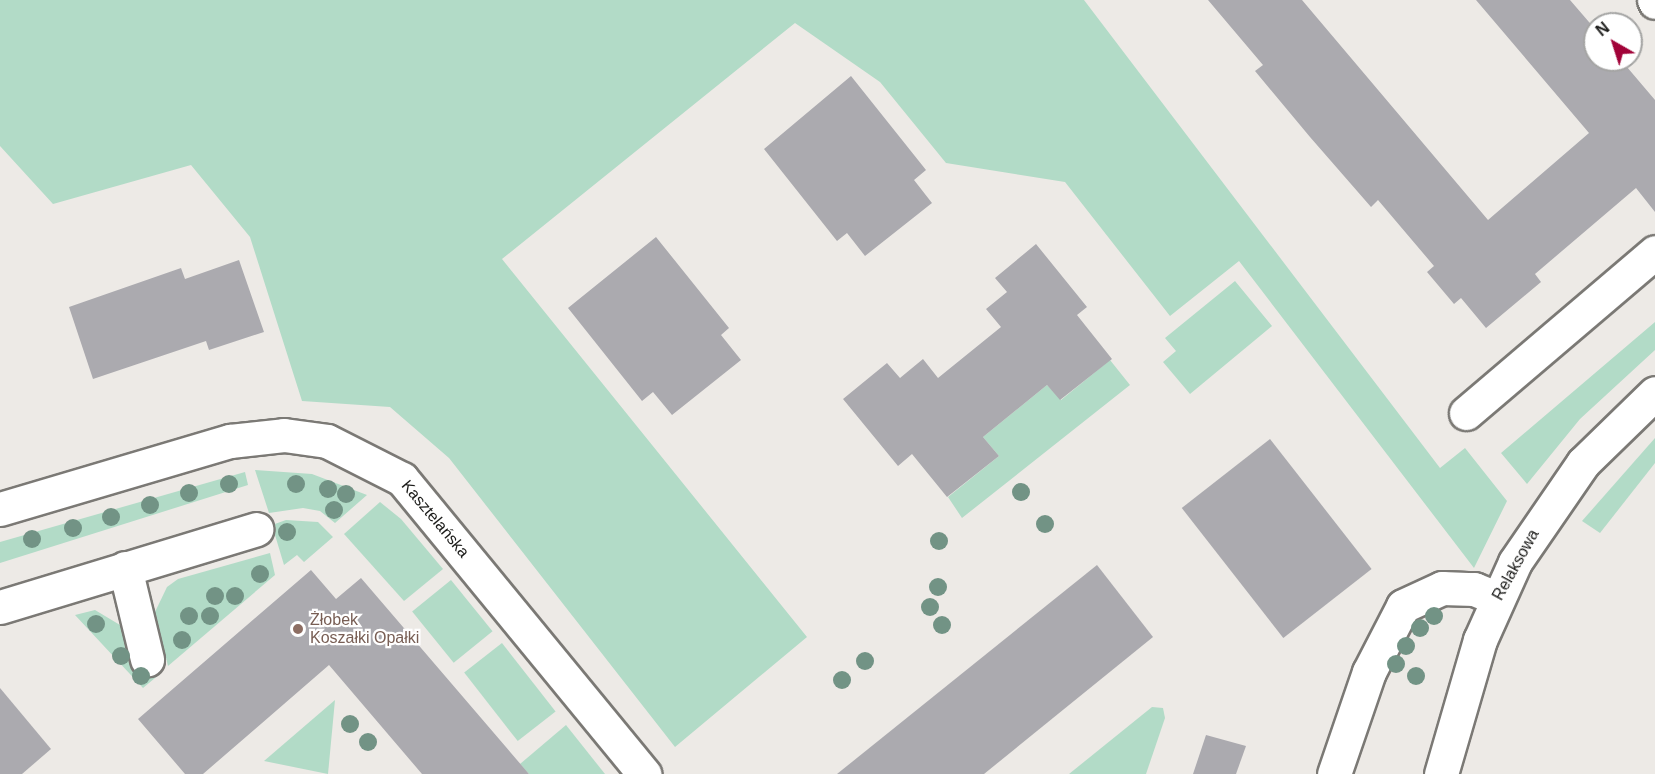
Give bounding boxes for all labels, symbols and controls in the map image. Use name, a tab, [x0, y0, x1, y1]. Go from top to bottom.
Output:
north arrow	[1583, 12, 1643, 72]
text: N	[1593, 19, 1612, 39]
street label: Kasztelańska	[397, 476, 473, 562]
street label: Relaksowa	[1489, 526, 1543, 604]
place label: Żłobek Koszałki Opałki	[310, 610, 419, 648]
marker: Żłobek Koszałki Opałki	[291, 622, 305, 636]

